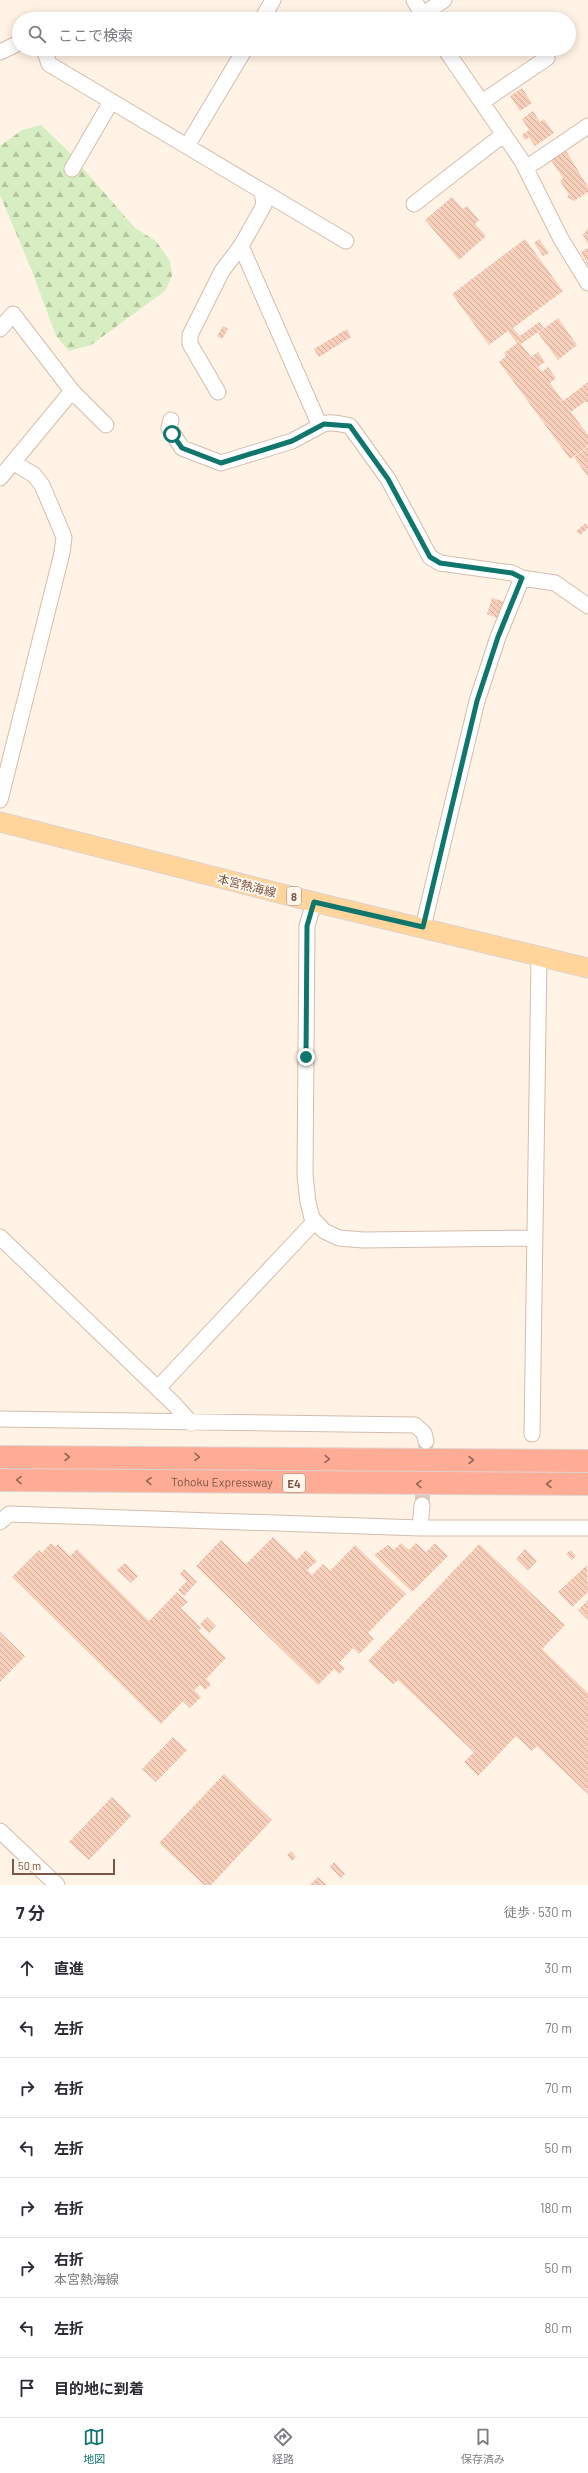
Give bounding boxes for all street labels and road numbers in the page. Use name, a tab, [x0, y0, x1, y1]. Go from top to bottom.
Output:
street label: 本宮熱海線	[216, 871, 278, 899]
road number: 8	[287, 887, 301, 905]
street label: Tohoku Expressway	[171, 1474, 273, 1489]
road number: E4	[283, 1474, 305, 1492]

